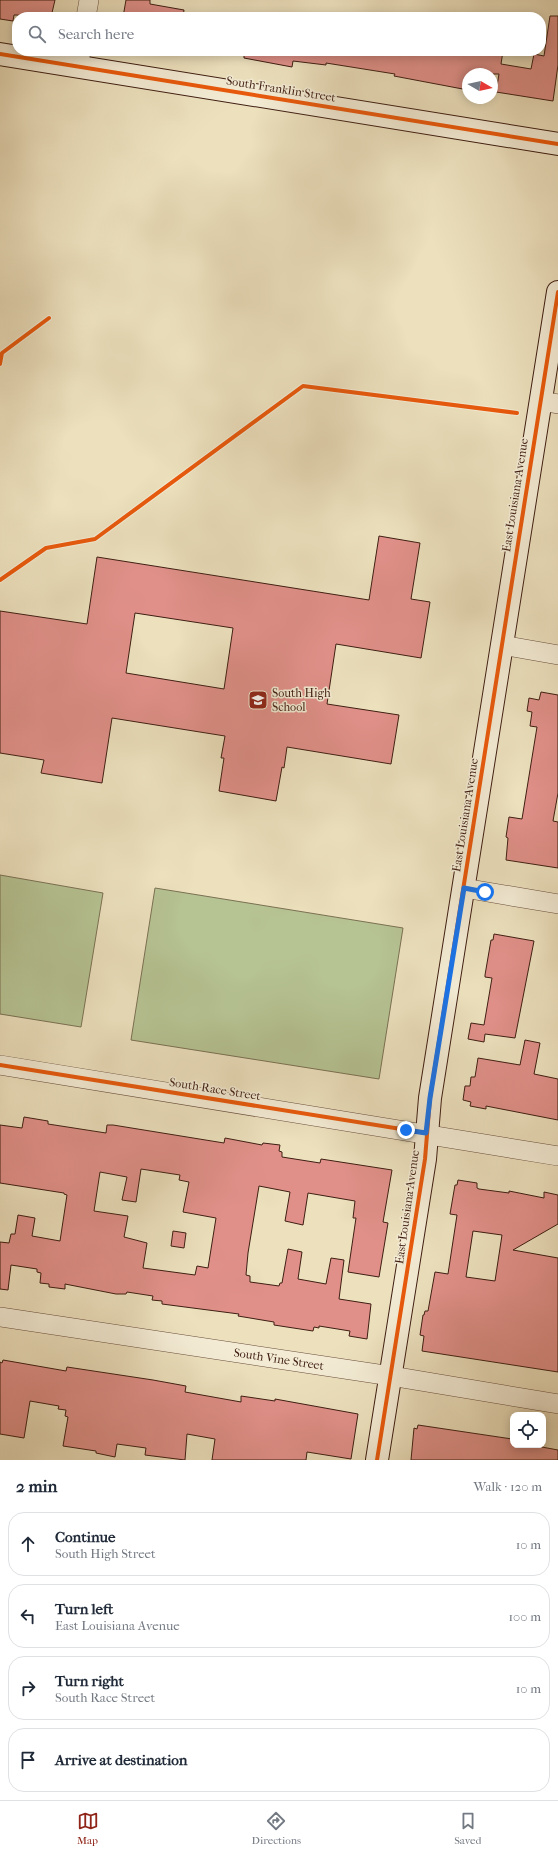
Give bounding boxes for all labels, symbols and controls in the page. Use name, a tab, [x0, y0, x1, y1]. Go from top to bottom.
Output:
search box	[12, 12, 546, 56]
icon: search	[26, 23, 48, 45]
text: Search here	[58, 25, 134, 43]
north arrow	[462, 68, 498, 104]
street label: South Franklin Street	[225, 73, 338, 105]
street label: East Louisiana Avenue	[499, 437, 531, 553]
place label: South High School	[272, 686, 331, 714]
school or university icon: South High School	[247, 689, 269, 711]
street label: East Louisiana Avenue	[449, 757, 481, 873]
route start	[476, 883, 494, 901]
street label: South Race Street	[168, 1075, 262, 1103]
route end	[397, 1121, 415, 1139]
street label: East Louisiana Avenue	[392, 1149, 422, 1265]
street label: South Vine Street	[233, 1345, 326, 1373]
map controls	[510, 1412, 546, 1448]
button: locate	[510, 1412, 546, 1448]
text: 2 min	[16, 1476, 57, 1496]
text: Walk · 120 m	[474, 1479, 542, 1494]
text: Continue	[55, 1528, 115, 1546]
icon: ahead	[17, 1533, 39, 1555]
text: 10 m	[516, 1537, 541, 1552]
text: South High Street	[55, 1546, 156, 1561]
text: Turn left	[55, 1600, 113, 1618]
icon: left	[17, 1605, 39, 1627]
text: 100 m	[508, 1609, 541, 1624]
text: East Louisiana Avenue	[55, 1618, 180, 1633]
text: Turn right	[55, 1672, 124, 1690]
icon: right	[17, 1677, 39, 1699]
text: 10 m	[516, 1681, 541, 1696]
text: South Race Street	[55, 1690, 155, 1705]
icon: arrive	[17, 1749, 39, 1771]
text: Arrive at destination	[55, 1751, 187, 1769]
tab: Map	[77, 1810, 99, 1847]
tab: Directions	[252, 1810, 301, 1847]
tab: Saved	[454, 1810, 481, 1847]

